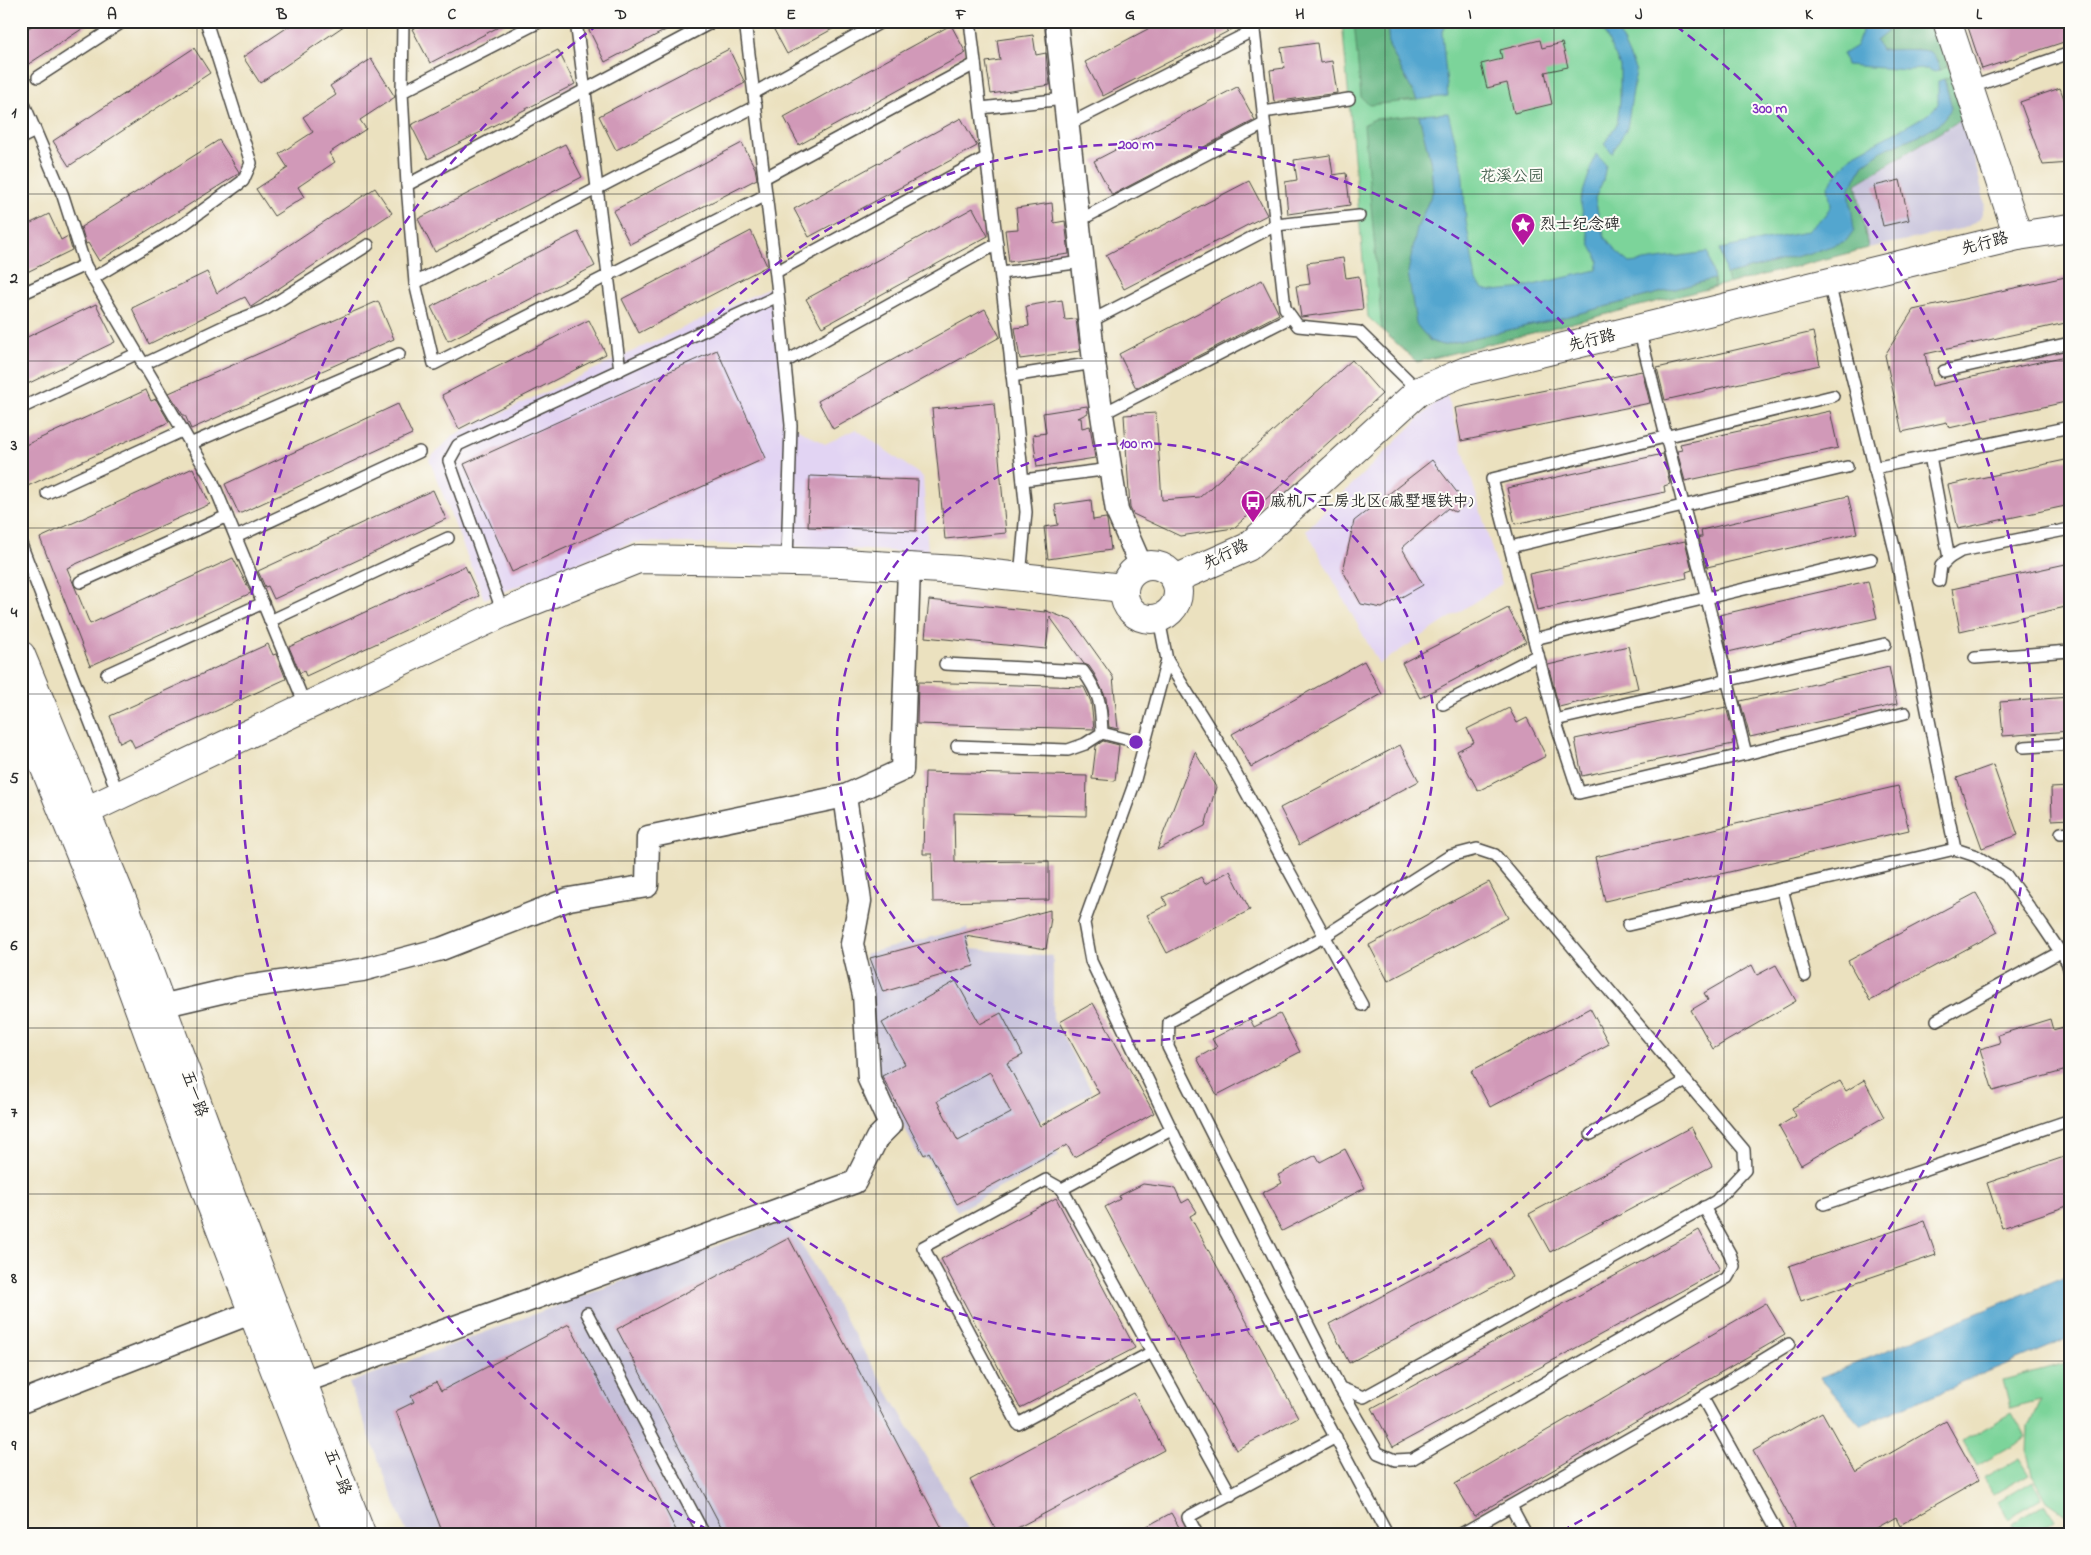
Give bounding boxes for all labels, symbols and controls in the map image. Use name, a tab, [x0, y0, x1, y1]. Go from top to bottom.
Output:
text: A	[107, 3, 117, 27]
text: B	[276, 3, 288, 27]
text: C	[448, 3, 457, 27]
text: D	[614, 3, 627, 27]
text: E	[786, 3, 796, 27]
text: F	[955, 3, 967, 27]
text: G	[1125, 3, 1135, 27]
text: H	[1295, 3, 1305, 27]
text: I	[1468, 3, 1472, 27]
text: J	[1635, 3, 1643, 27]
text: K	[1805, 3, 1814, 27]
text: L	[1976, 3, 1983, 27]
text: 300 m	[1752, 98, 1788, 120]
text: 1	[11, 101, 17, 125]
text: 200 m	[1117, 134, 1154, 156]
park label: 花溪公园	[1480, 165, 1544, 189]
place icon: 烈士纪念碑	[1510, 212, 1536, 246]
place label: 烈士纪念碑	[1540, 213, 1620, 237]
street label: 先行路	[1959, 226, 2011, 262]
text: 2	[9, 267, 18, 291]
street label: 先行路	[1566, 324, 1618, 358]
text: 100 m	[1119, 433, 1153, 455]
text: 3	[10, 434, 18, 458]
bus stop icon: 戚机厂工房北区(戚墅堰铁中)	[1240, 489, 1266, 523]
place label: 戚机厂工房北区(戚墅堰铁中)	[1270, 490, 1474, 514]
street label: 先行路	[1199, 534, 1253, 576]
text: 4	[10, 601, 18, 625]
centre of rings	[1127, 733, 1145, 751]
text: 5	[9, 767, 19, 791]
text: 6	[9, 934, 18, 958]
street label: 五一路	[175, 1067, 213, 1121]
text: 7	[11, 1101, 18, 1125]
text: 8	[10, 1267, 17, 1291]
text: 9	[11, 1434, 17, 1458]
street label: 五一路	[317, 1445, 357, 1499]

